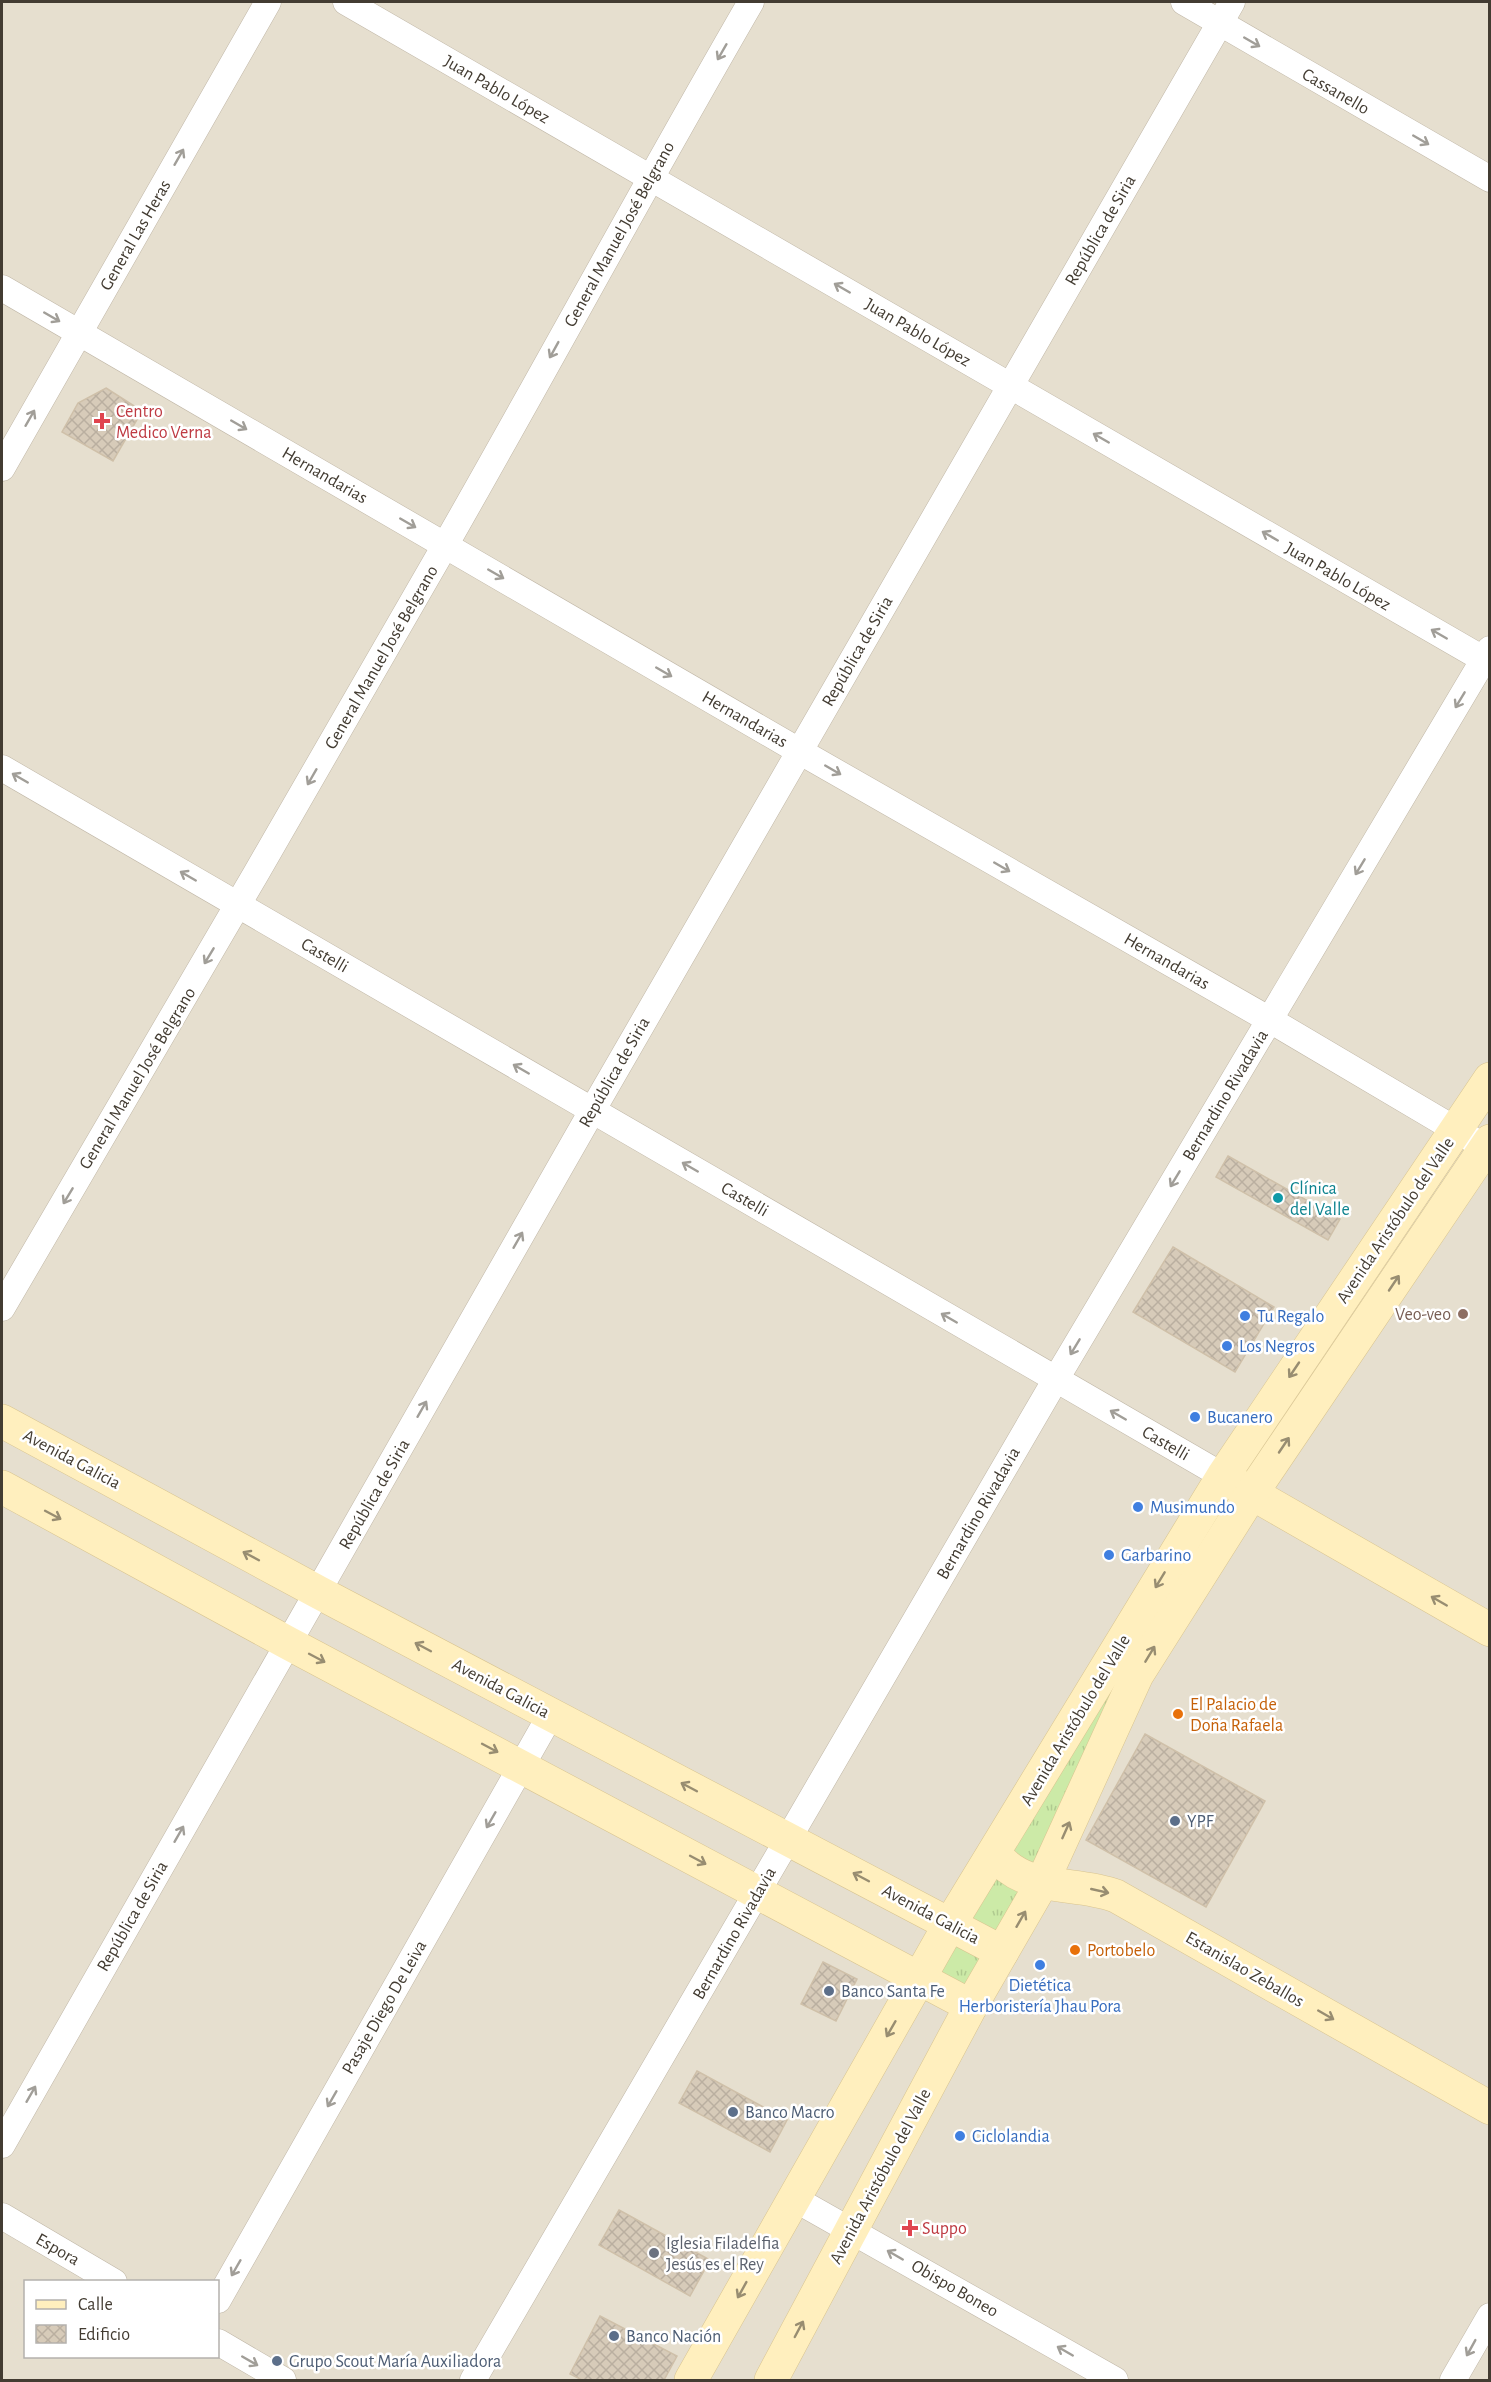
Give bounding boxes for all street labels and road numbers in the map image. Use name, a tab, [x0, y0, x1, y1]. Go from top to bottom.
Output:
street label: Juan Pablo López	[441, 52, 552, 127]
street label: Cassanello	[1299, 65, 1372, 118]
street label: General Manuel José Belgrano	[561, 139, 678, 330]
street label: República de Siria	[1062, 172, 1140, 289]
street label: General Las Heras	[97, 177, 175, 294]
street label: Juan Pablo López	[862, 295, 973, 370]
street label: Hernandarias	[279, 444, 370, 508]
street label: Juan Pablo López	[1282, 539, 1393, 614]
street label: General Manuel José Belgrano	[322, 562, 442, 752]
street label: República de Siria	[819, 593, 897, 710]
street label: Hernandarias	[699, 688, 790, 752]
street label: Hernandarias	[1121, 930, 1212, 994]
street label: Castelli	[298, 935, 351, 977]
street label: General Manuel José Belgrano	[76, 984, 199, 1173]
street label: República de Siria	[576, 1014, 654, 1131]
street label: Bernardino Rivadavia	[1180, 1027, 1272, 1164]
street label: Avenida Aristóbulo del Valle	[1334, 1134, 1458, 1307]
street label: Castelli	[718, 1179, 771, 1221]
street label: Castelli	[1139, 1423, 1192, 1465]
street label: Avenida Galicia	[20, 1427, 123, 1493]
street label: República de Siria	[336, 1436, 414, 1553]
street label: Bernardino Rivadavia	[934, 1444, 1024, 1583]
street label: Avenida Aristóbulo del Valle	[1018, 1632, 1134, 1809]
street label: Avenida Galicia	[449, 1656, 552, 1722]
street label: República de Siria	[94, 1858, 172, 1975]
street label: Bernardino Rivadavia	[690, 1864, 780, 2003]
street label: Avenida Galicia	[879, 1882, 982, 1948]
street label: Estanislao Zeballos	[1182, 1929, 1307, 2011]
street label: Pasaje Diego De Leiva	[339, 1937, 430, 2078]
street label: Avenida Aristóbulo del Valle	[827, 2086, 935, 2267]
street label: Espora	[33, 2230, 82, 2269]
street label: Obispo Boneo	[908, 2257, 1001, 2321]

